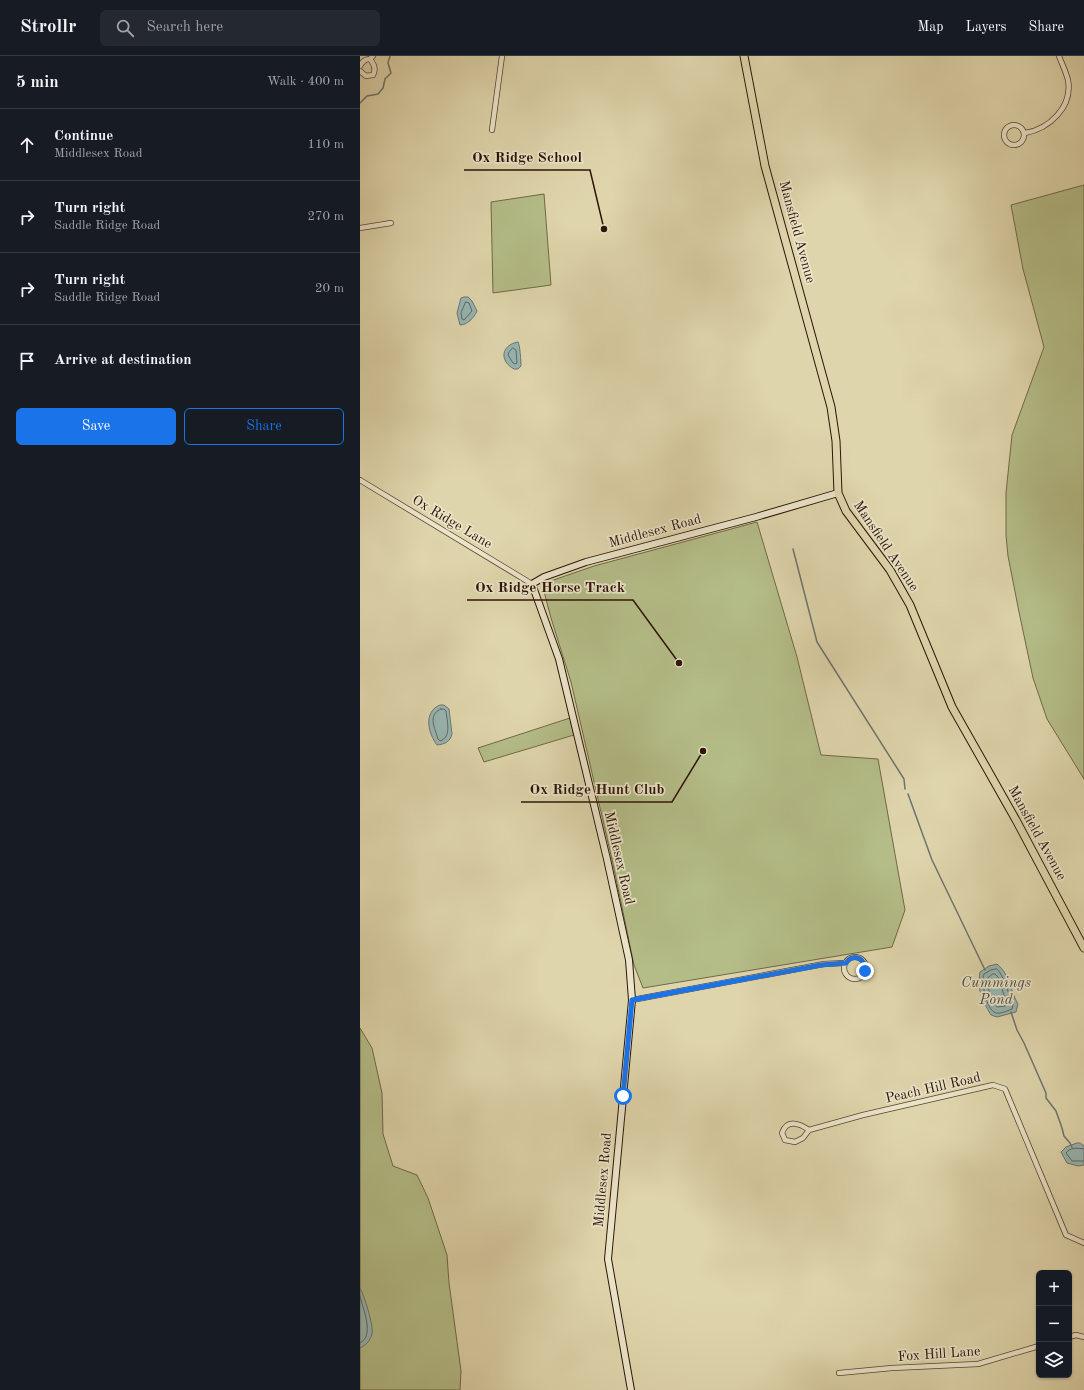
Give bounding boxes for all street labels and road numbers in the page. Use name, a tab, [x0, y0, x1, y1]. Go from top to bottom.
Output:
street label: Mansfield Avenue	[777, 179, 817, 285]
street label: Ox Ridge Lane	[410, 493, 494, 551]
street label: Mansfield Avenue	[851, 498, 921, 594]
street label: Middlesex Road	[607, 512, 703, 550]
street label: Mansfield Avenue	[1005, 783, 1069, 883]
street label: Middlesex Road	[601, 810, 637, 906]
street label: Peach Hill Road	[884, 1070, 982, 1106]
street label: Middlesex Road	[592, 1132, 614, 1228]
street label: Fox Hill Lane	[897, 1344, 981, 1364]

